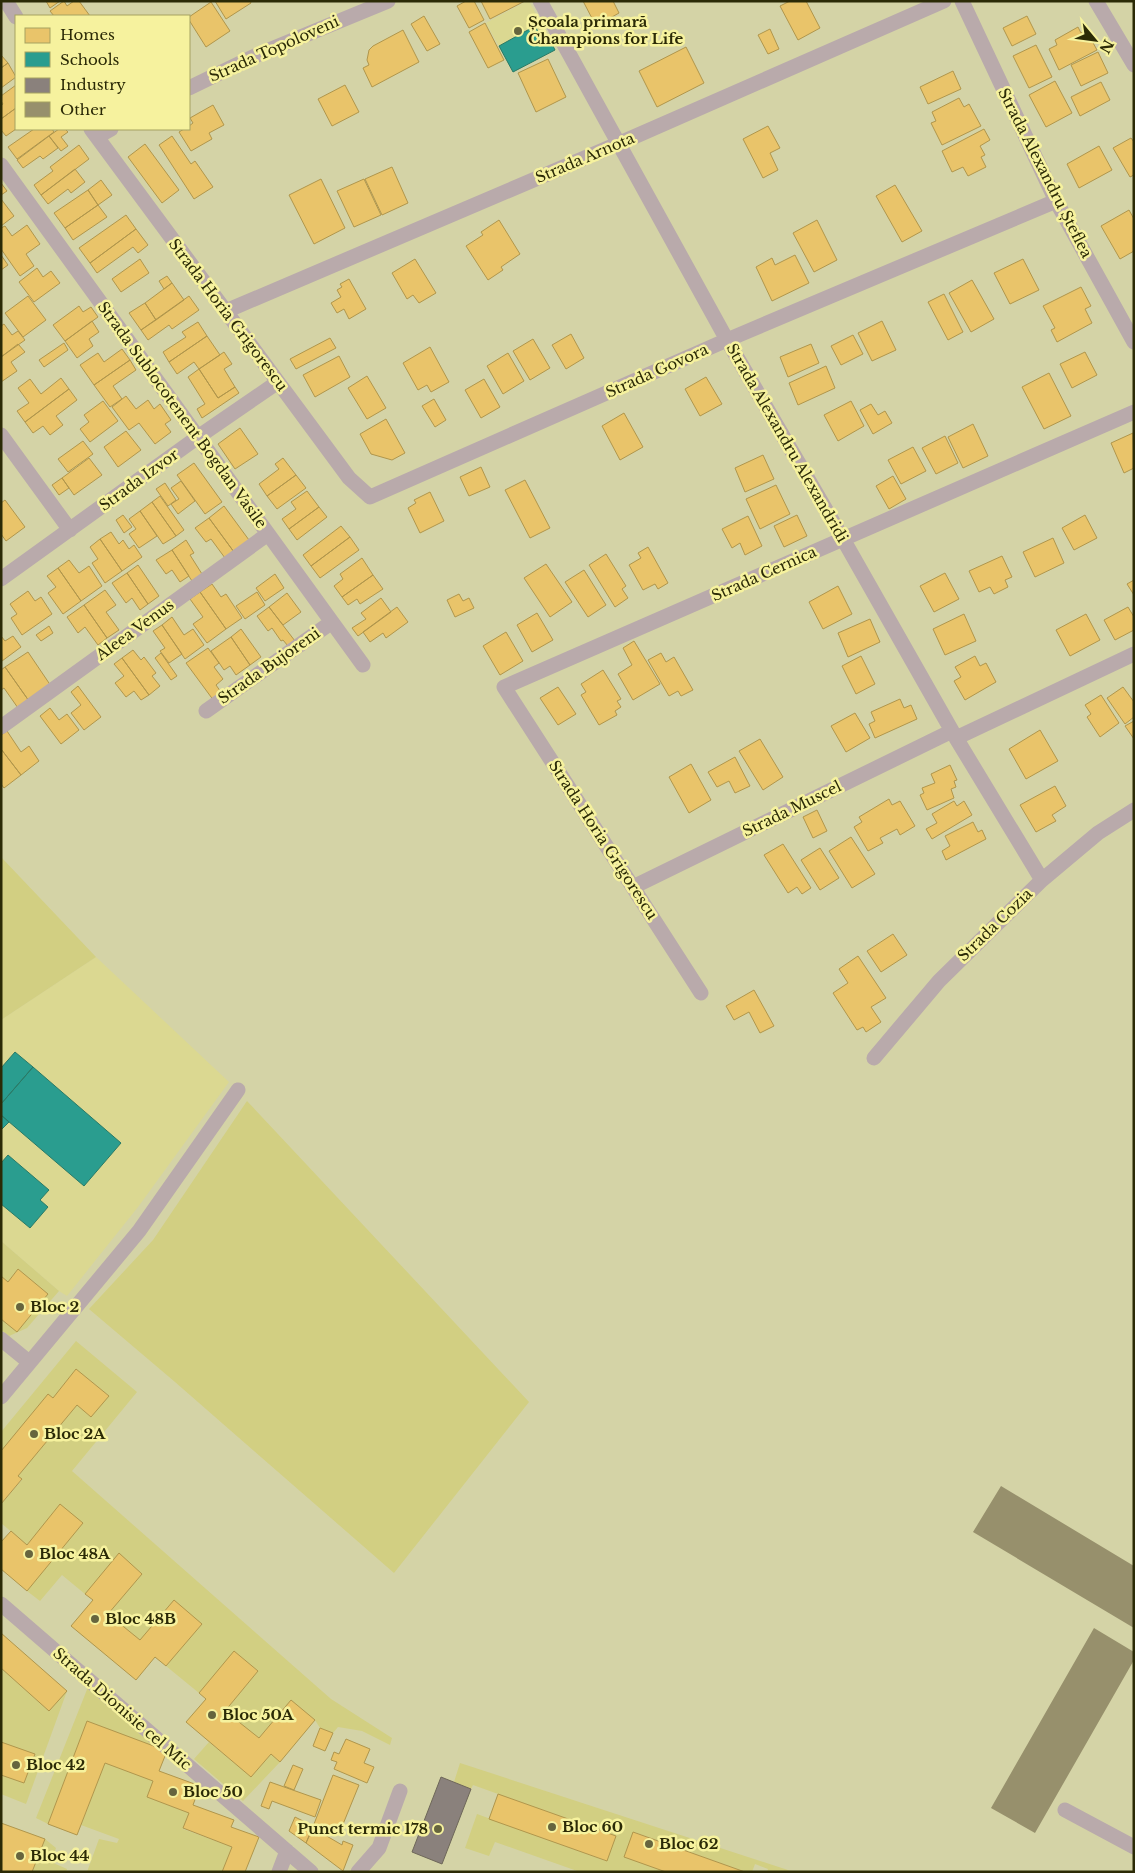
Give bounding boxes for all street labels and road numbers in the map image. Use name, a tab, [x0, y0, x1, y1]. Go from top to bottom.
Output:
street label: Strada Topoloveni	[206, 11, 342, 86]
street label: Strada Alexandru Șteflea	[994, 85, 1097, 261]
street label: Strada Arnota	[533, 128, 638, 187]
street label: Strada Horia Grigorescu	[165, 235, 292, 395]
street label: Strada Sublocotenent Bogdan Vasile	[94, 298, 271, 532]
street label: Strada Govora	[603, 339, 712, 402]
street label: Strada Alexandru Alexandridi	[722, 340, 852, 546]
street label: Strada Izvor	[95, 444, 183, 515]
street label: Strada Cernica	[708, 542, 820, 605]
street label: Aleea Venus	[91, 595, 178, 665]
street label: Strada Bujoreni	[214, 623, 323, 708]
street label: Strada Horia Grigorescu	[545, 757, 662, 923]
street label: Strada Muscel	[739, 776, 844, 841]
street label: Strada Cozia	[953, 884, 1037, 965]
street label: Strada Dionisie cel Mic	[49, 1643, 195, 1774]

